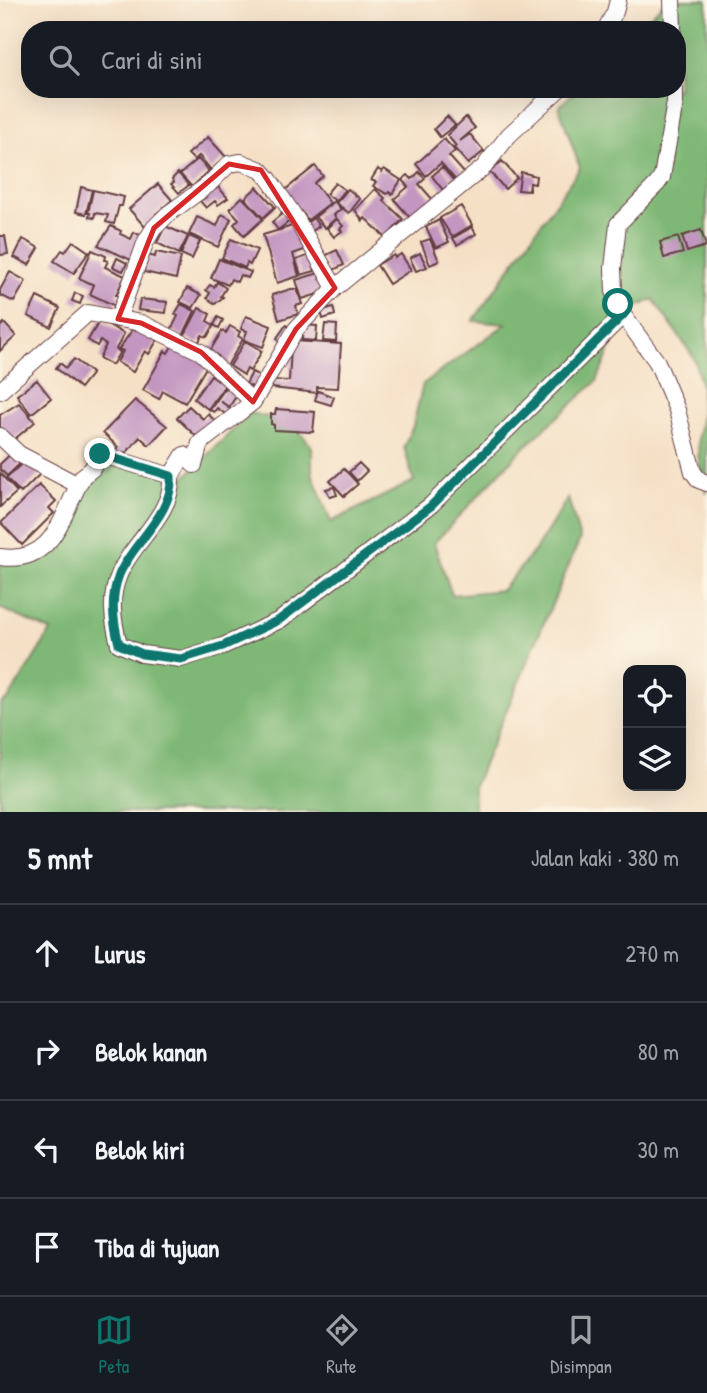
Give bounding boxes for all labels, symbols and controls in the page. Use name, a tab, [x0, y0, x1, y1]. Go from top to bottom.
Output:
search box	[21, 21, 686, 98]
icon: search	[45, 41, 83, 79]
text: Cari di sini	[101, 42, 203, 77]
route start	[602, 288, 633, 319]
route end	[84, 438, 115, 469]
map controls	[623, 665, 686, 791]
button: locate	[623, 665, 686, 728]
button: layers	[623, 728, 686, 791]
text: 5 mnt	[28, 838, 92, 878]
text: Jalan kaki · 380 m	[531, 842, 679, 873]
icon: ahead	[28, 934, 66, 972]
text: Lurus	[95, 936, 146, 971]
text: 270 m	[626, 938, 679, 969]
icon: right	[28, 1032, 66, 1070]
text: Belok kanan	[95, 1034, 207, 1069]
text: 80 m	[638, 1036, 679, 1067]
icon: left	[28, 1130, 66, 1168]
text: Belok kiri	[95, 1132, 185, 1167]
text: 30 m	[637, 1134, 679, 1165]
icon: arrive	[28, 1228, 66, 1266]
text: Tiba di tujuan	[95, 1230, 220, 1265]
tab: Peta	[95, 1311, 133, 1379]
tab: Rute	[323, 1311, 361, 1379]
tab: Disimpan	[550, 1311, 612, 1379]

